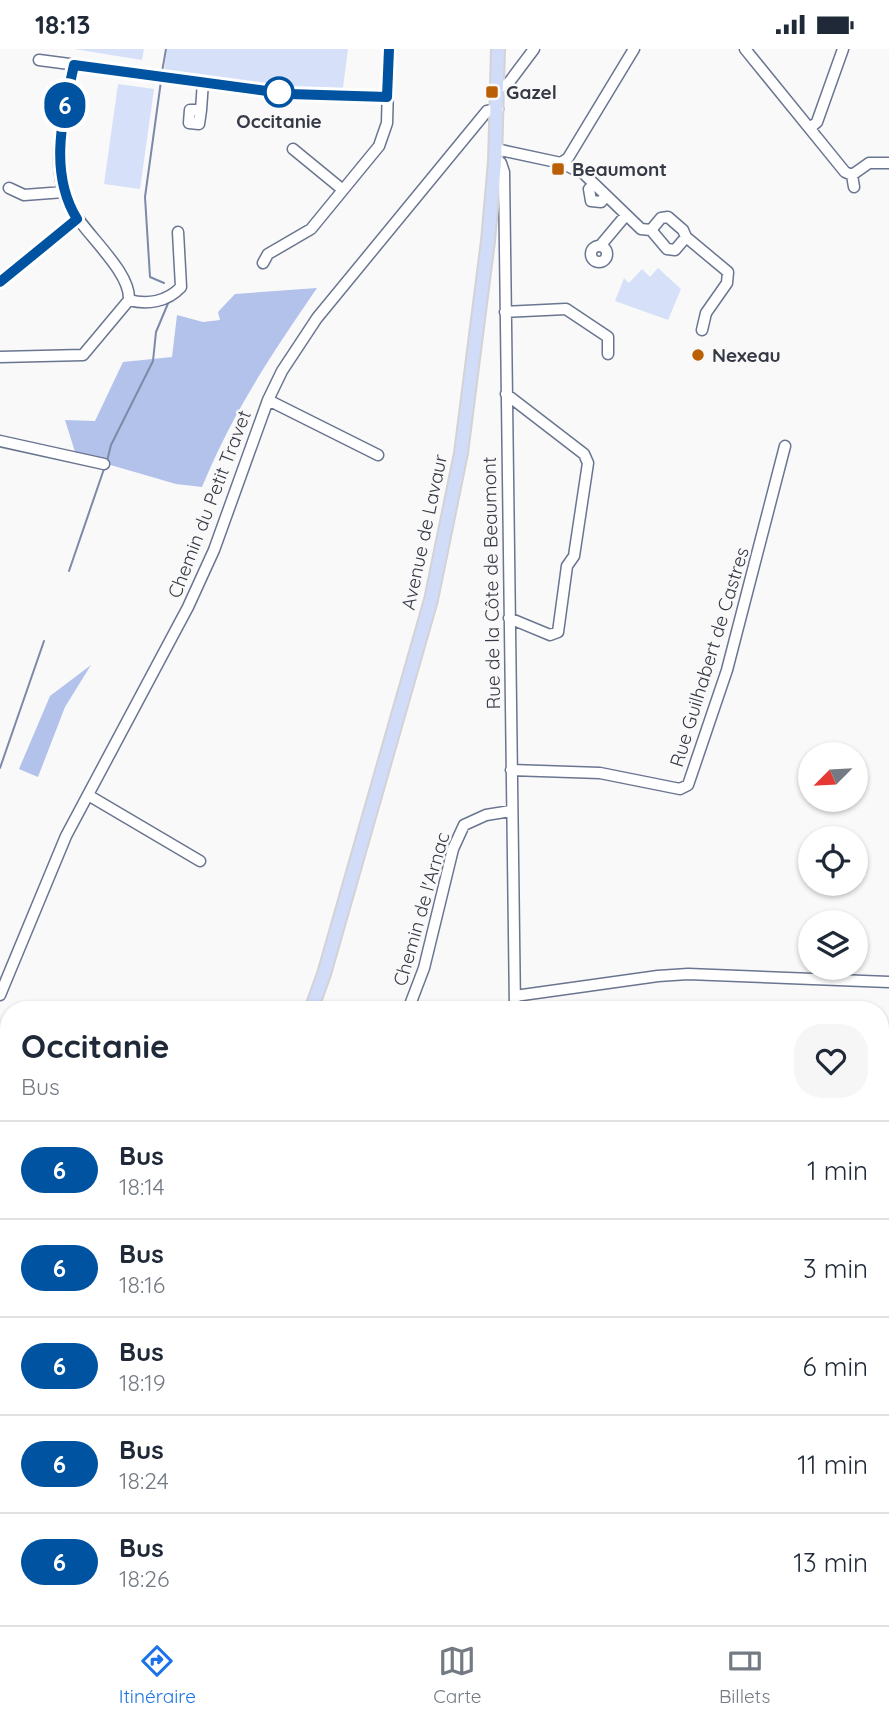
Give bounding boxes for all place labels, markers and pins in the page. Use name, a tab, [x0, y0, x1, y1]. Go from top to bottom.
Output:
marker: Occitanie	[264, 77, 294, 107]
place label: Gazel	[506, 80, 557, 104]
marker: Gazel	[484, 84, 500, 100]
place label: Occitanie	[236, 109, 322, 133]
place label: Beaumont	[572, 157, 667, 181]
marker: Beaumont	[550, 161, 566, 177]
place label: Nexeau	[712, 343, 781, 367]
marker: Nexeau	[690, 347, 706, 363]

